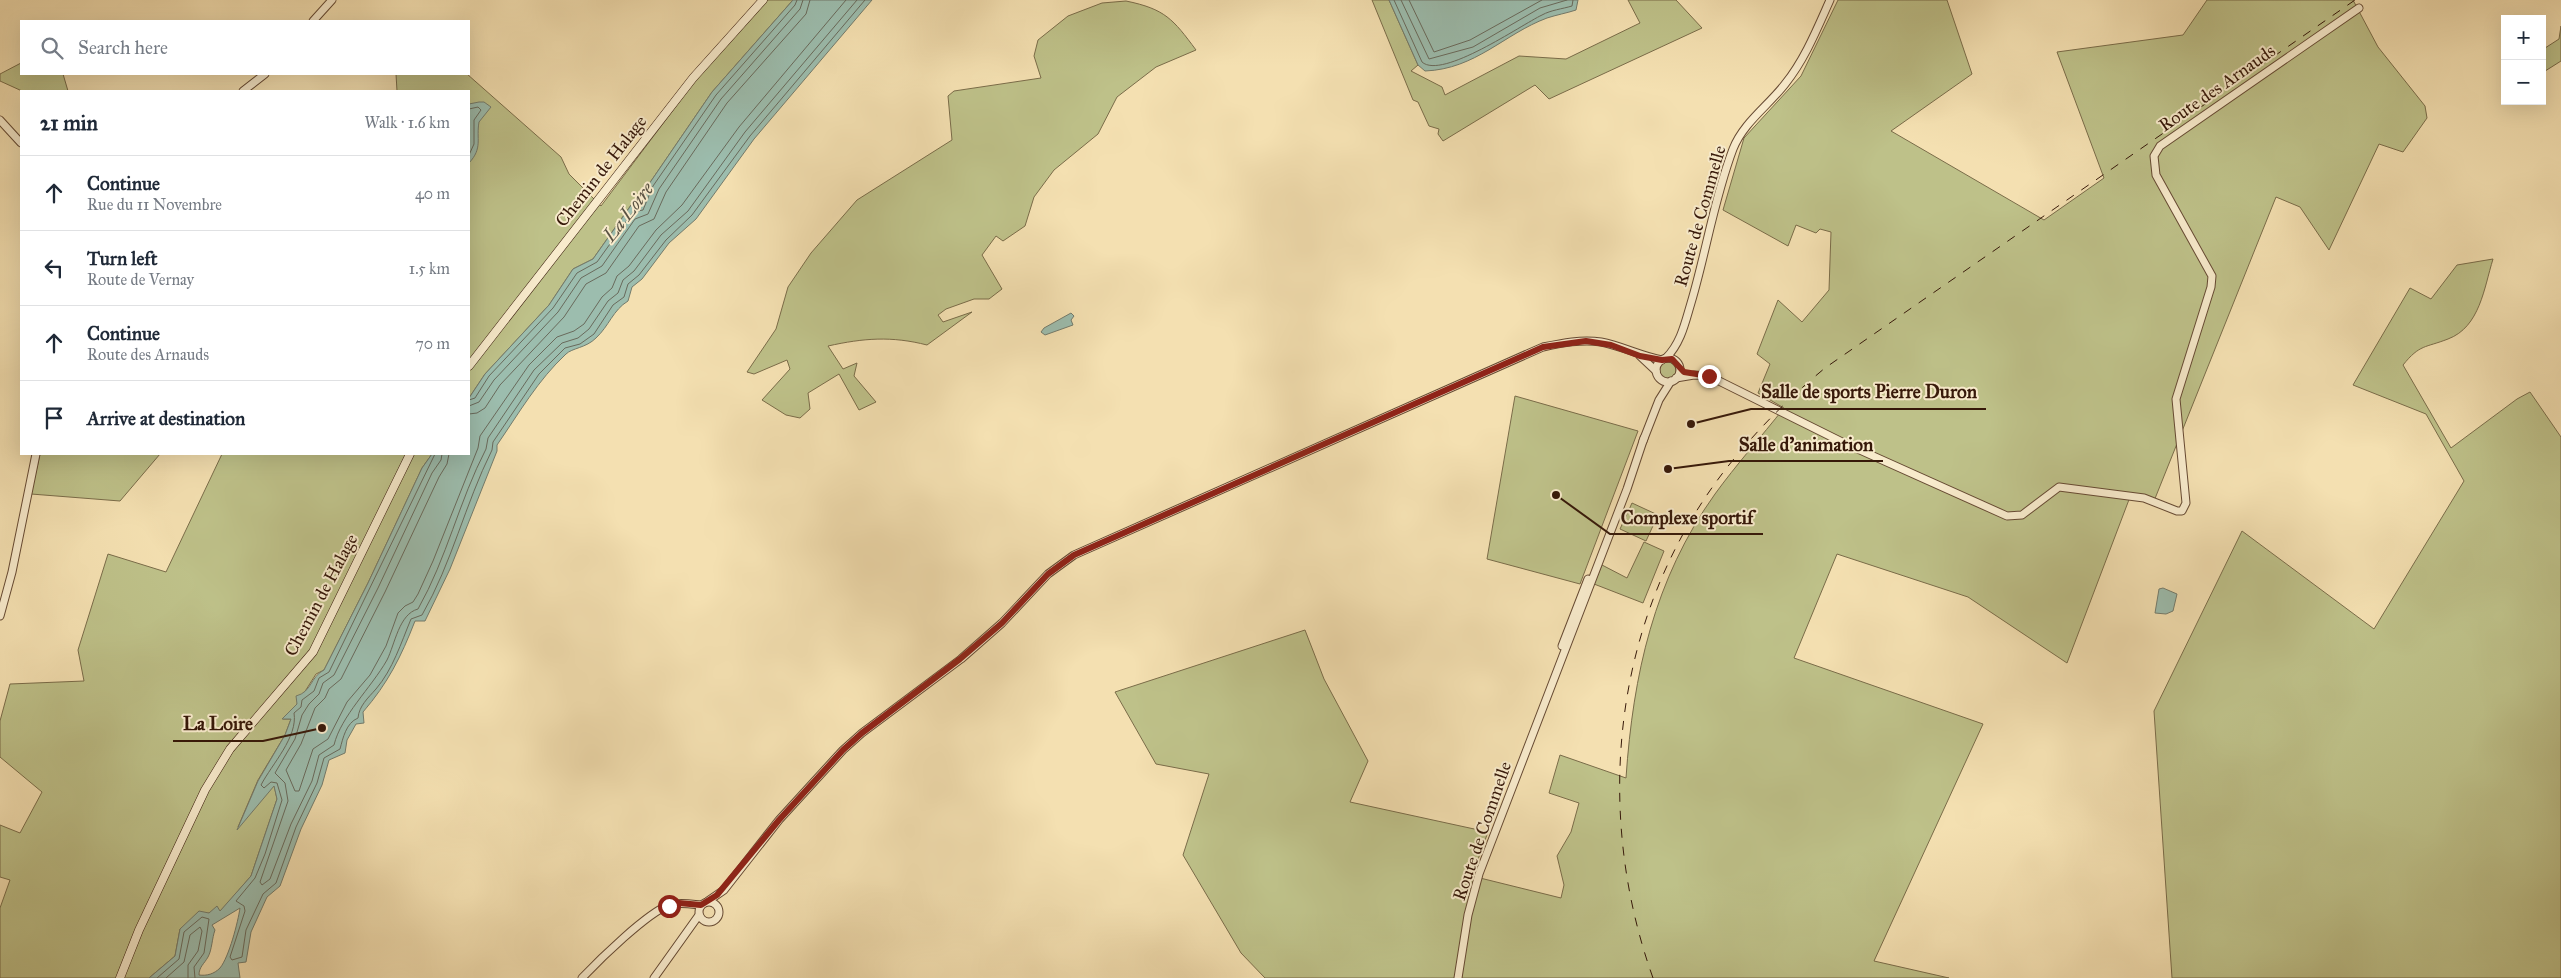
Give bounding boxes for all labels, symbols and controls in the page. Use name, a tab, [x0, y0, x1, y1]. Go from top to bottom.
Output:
map controls	[2501, 15, 2546, 105]
button: +	[2501, 15, 2546, 60]
search box	[20, 20, 470, 75]
icon: search	[38, 34, 66, 62]
text: Search here	[78, 36, 168, 59]
street label: Route des Arnauds	[2154, 40, 2280, 136]
button: −	[2501, 60, 2546, 105]
text: 21 min	[40, 110, 98, 136]
street label: Chemin de Halage	[551, 111, 652, 232]
text: Walk · 1.6 km	[365, 113, 450, 132]
street label: Route de Commelle	[1669, 143, 1731, 289]
text: Continue	[87, 172, 160, 195]
water label: La Loire	[597, 177, 659, 247]
icon: ahead	[40, 179, 68, 207]
text: 40 m	[415, 184, 450, 203]
text: Rue du 11 Novembre	[87, 195, 222, 214]
text: Turn left	[87, 247, 157, 270]
icon: left	[40, 254, 68, 282]
text: 1.5 km	[409, 259, 450, 278]
text: Route de Vernay	[87, 270, 194, 289]
text: Continue	[87, 322, 160, 345]
icon: ahead	[40, 329, 68, 357]
text: 70 m	[415, 334, 450, 353]
text: Route des Arnauds	[87, 345, 209, 364]
route end	[1698, 365, 1721, 388]
callout: Salle de sports Pierre Duron	[1751, 375, 1986, 409]
text: Salle de sports Pierre Duron	[1761, 380, 1978, 404]
icon: arrive	[40, 404, 68, 432]
text: Arrive at destination	[87, 407, 245, 430]
callout: Salle d'animation	[1729, 427, 1883, 461]
text: Salle d'animation	[1739, 433, 1874, 456]
callout: Complexe sportif	[1610, 500, 1763, 534]
text: Complexe sportif	[1621, 506, 1757, 530]
street label: Chemin de Halage	[280, 530, 363, 660]
callout: La Loire	[173, 707, 263, 741]
text: La Loire	[183, 712, 253, 735]
street label: Route de Commelle	[1448, 759, 1516, 903]
route start	[658, 895, 681, 918]

